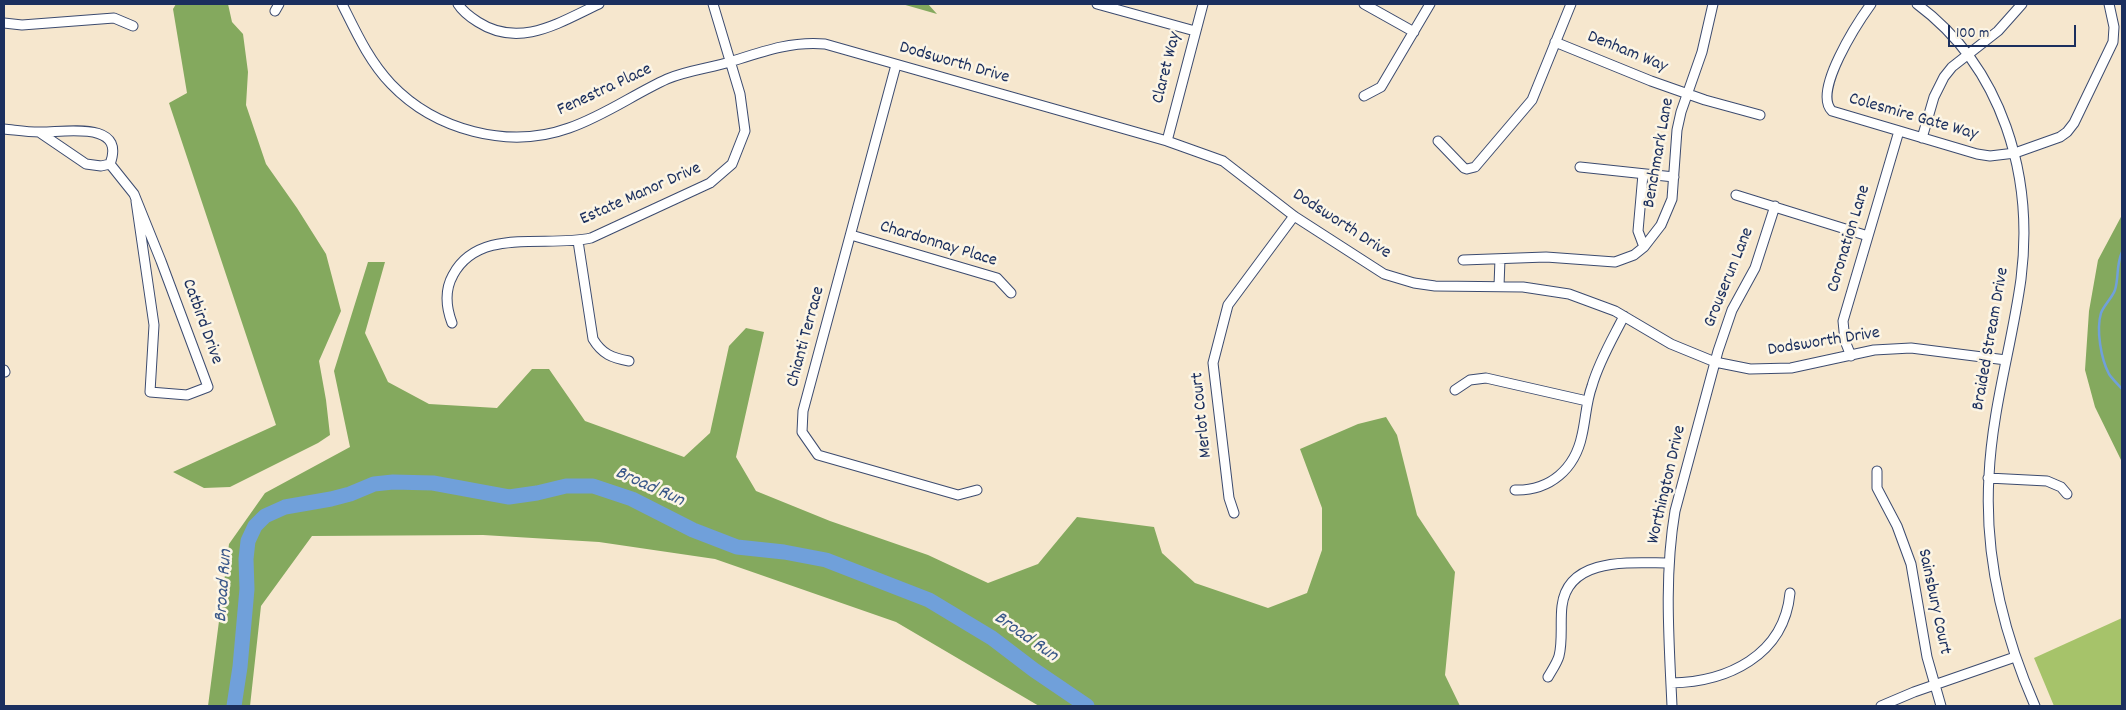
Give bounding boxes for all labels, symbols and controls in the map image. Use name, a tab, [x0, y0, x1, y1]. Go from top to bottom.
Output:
scale bar	[1951, 15, 2078, 47]
text: 100 m	[1956, 23, 1989, 45]
street label: Denham Way	[1584, 27, 1670, 79]
street label: Claret Way	[1149, 30, 1187, 106]
street label: Dodsworth Drive	[897, 38, 1011, 90]
street label: Fenestra Place	[554, 60, 656, 122]
street label: Colesmire Gate Way	[1846, 89, 1980, 147]
street label: Benchmark Lane	[1640, 96, 1680, 210]
street label: Estate Manor Drive	[577, 159, 705, 231]
street label: Coronation Lane	[1823, 183, 1877, 295]
street label: Dodsworth Drive	[1288, 185, 1394, 265]
street label: Chardonnay Place	[877, 217, 999, 273]
street label: Grouserun Lane	[1700, 225, 1760, 331]
street label: Braided Stream Drive	[1969, 266, 2015, 412]
street label: Catbird Drive	[176, 276, 226, 368]
street label: Chianti Terrace	[783, 284, 831, 390]
street label: Dodsworth Drive	[1766, 323, 1882, 363]
street label: Merlot Court	[1188, 371, 1218, 459]
street label: Worthington Drive	[1644, 424, 1692, 546]
water label: Broad Run	[611, 463, 687, 513]
street label: Sainsbury Court	[1911, 547, 1955, 657]
water label: Broad Run	[211, 549, 239, 623]
water label: Broad Run	[989, 608, 1061, 668]

